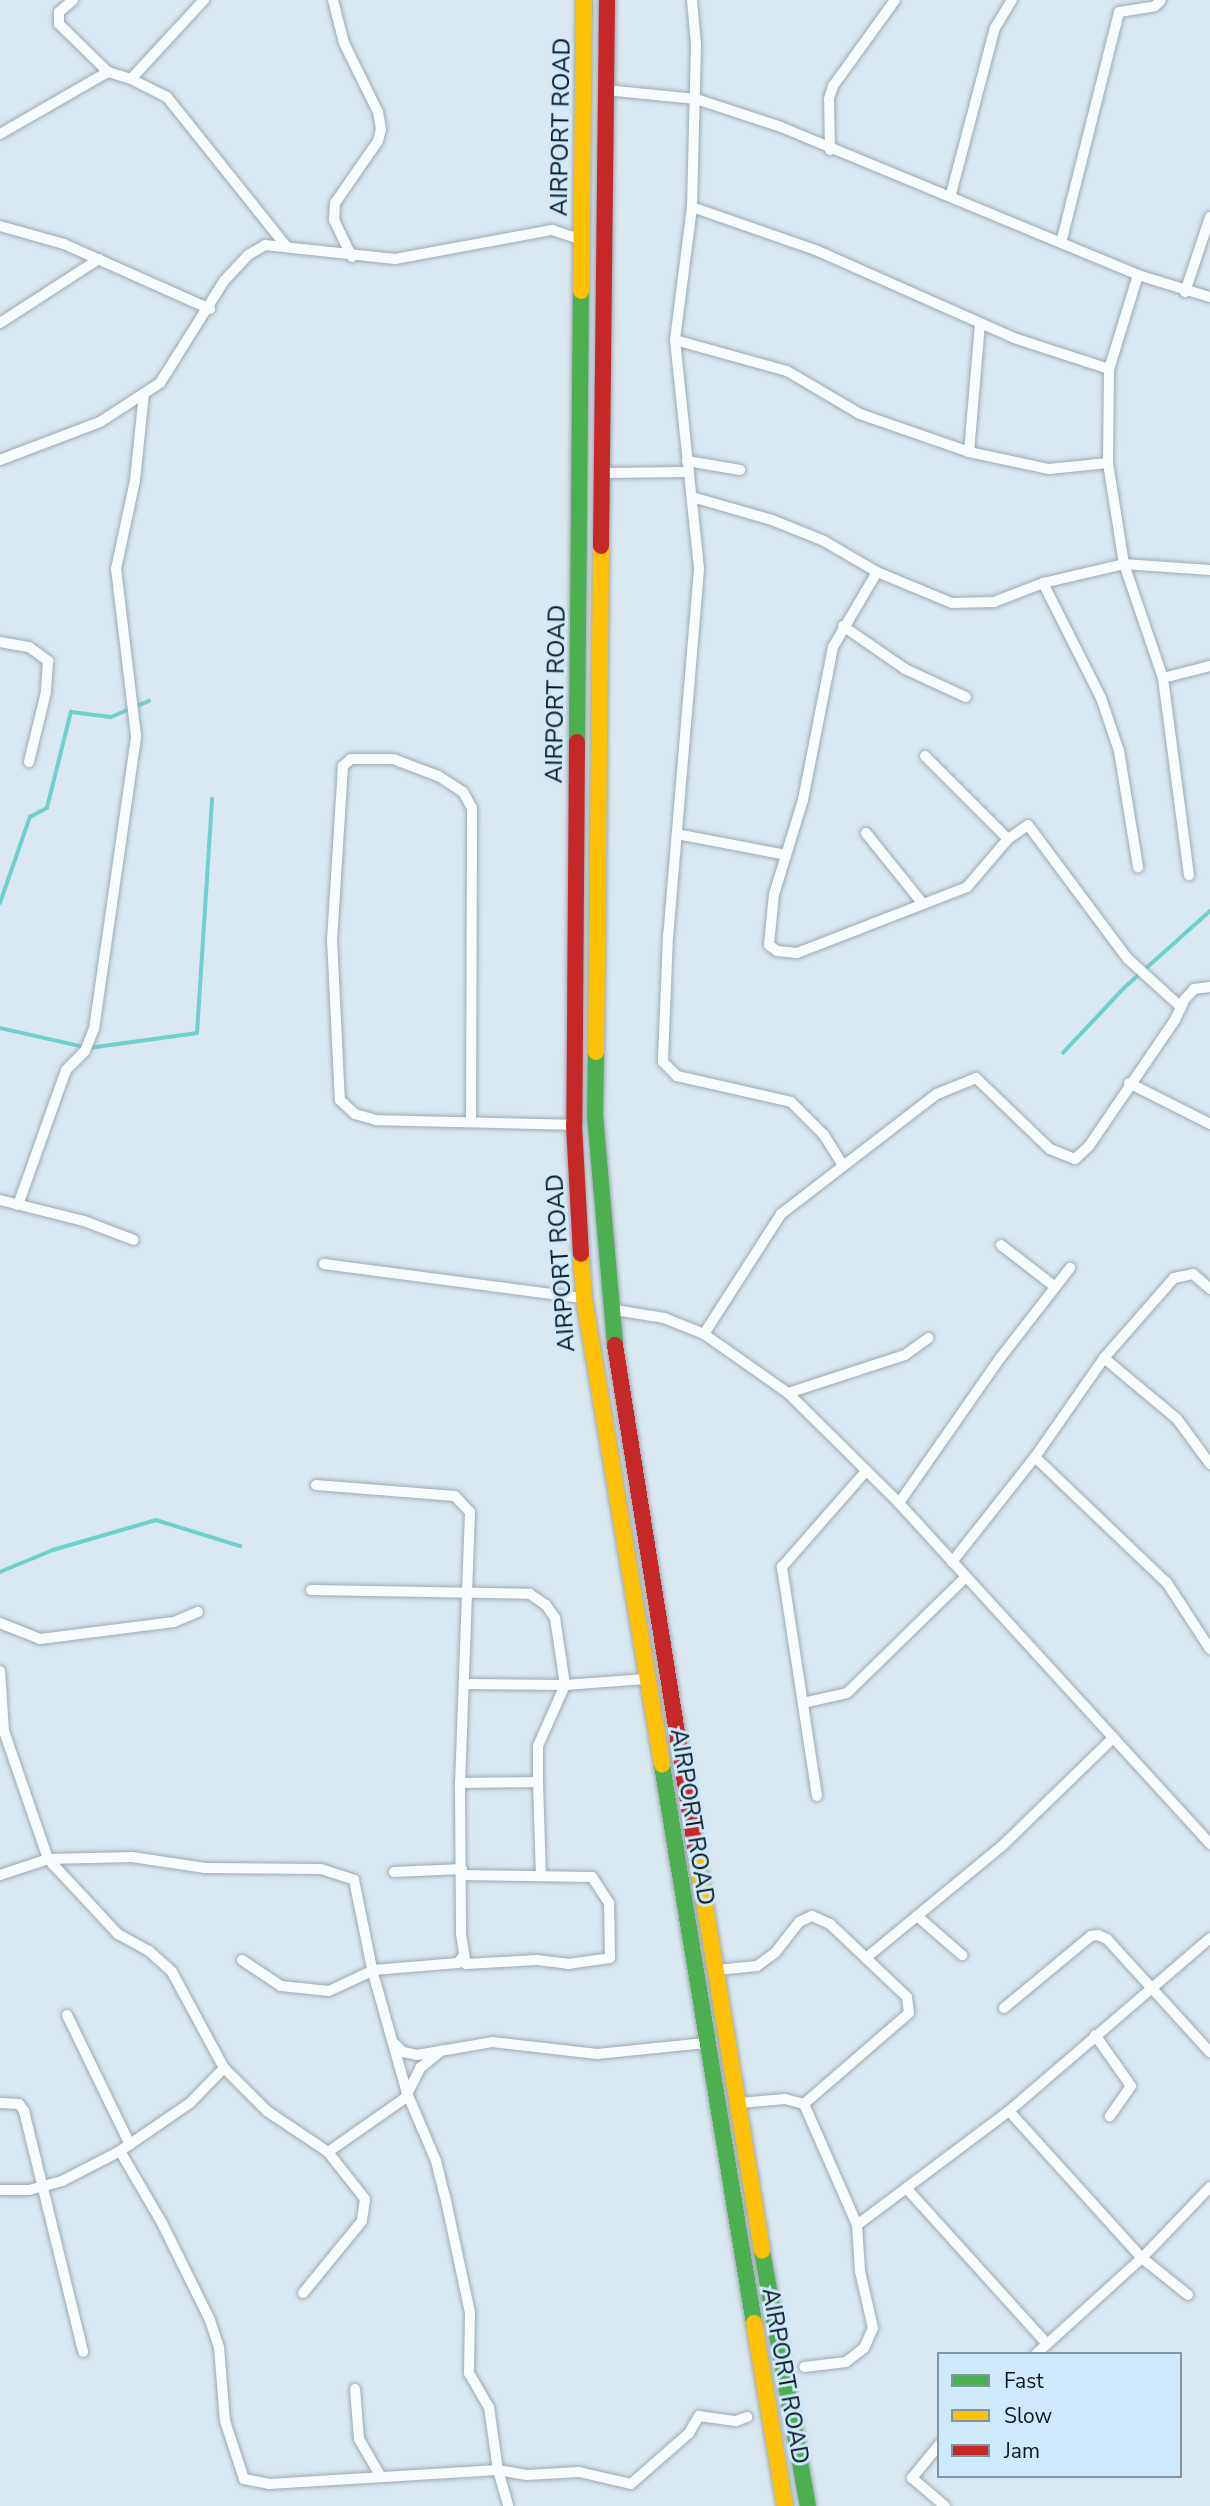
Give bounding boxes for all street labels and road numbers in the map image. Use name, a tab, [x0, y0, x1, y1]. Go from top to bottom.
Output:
street label: AIRPORT ROAD	[545, 37, 577, 217]
street label: AIRPORT ROAD	[540, 604, 572, 784]
street label: AIRPORT ROAD	[540, 1173, 582, 1353]
street label: AIRPORT ROAD	[664, 1727, 720, 1907]
street label: AIRPORT ROAD	[755, 2286, 815, 2466]

